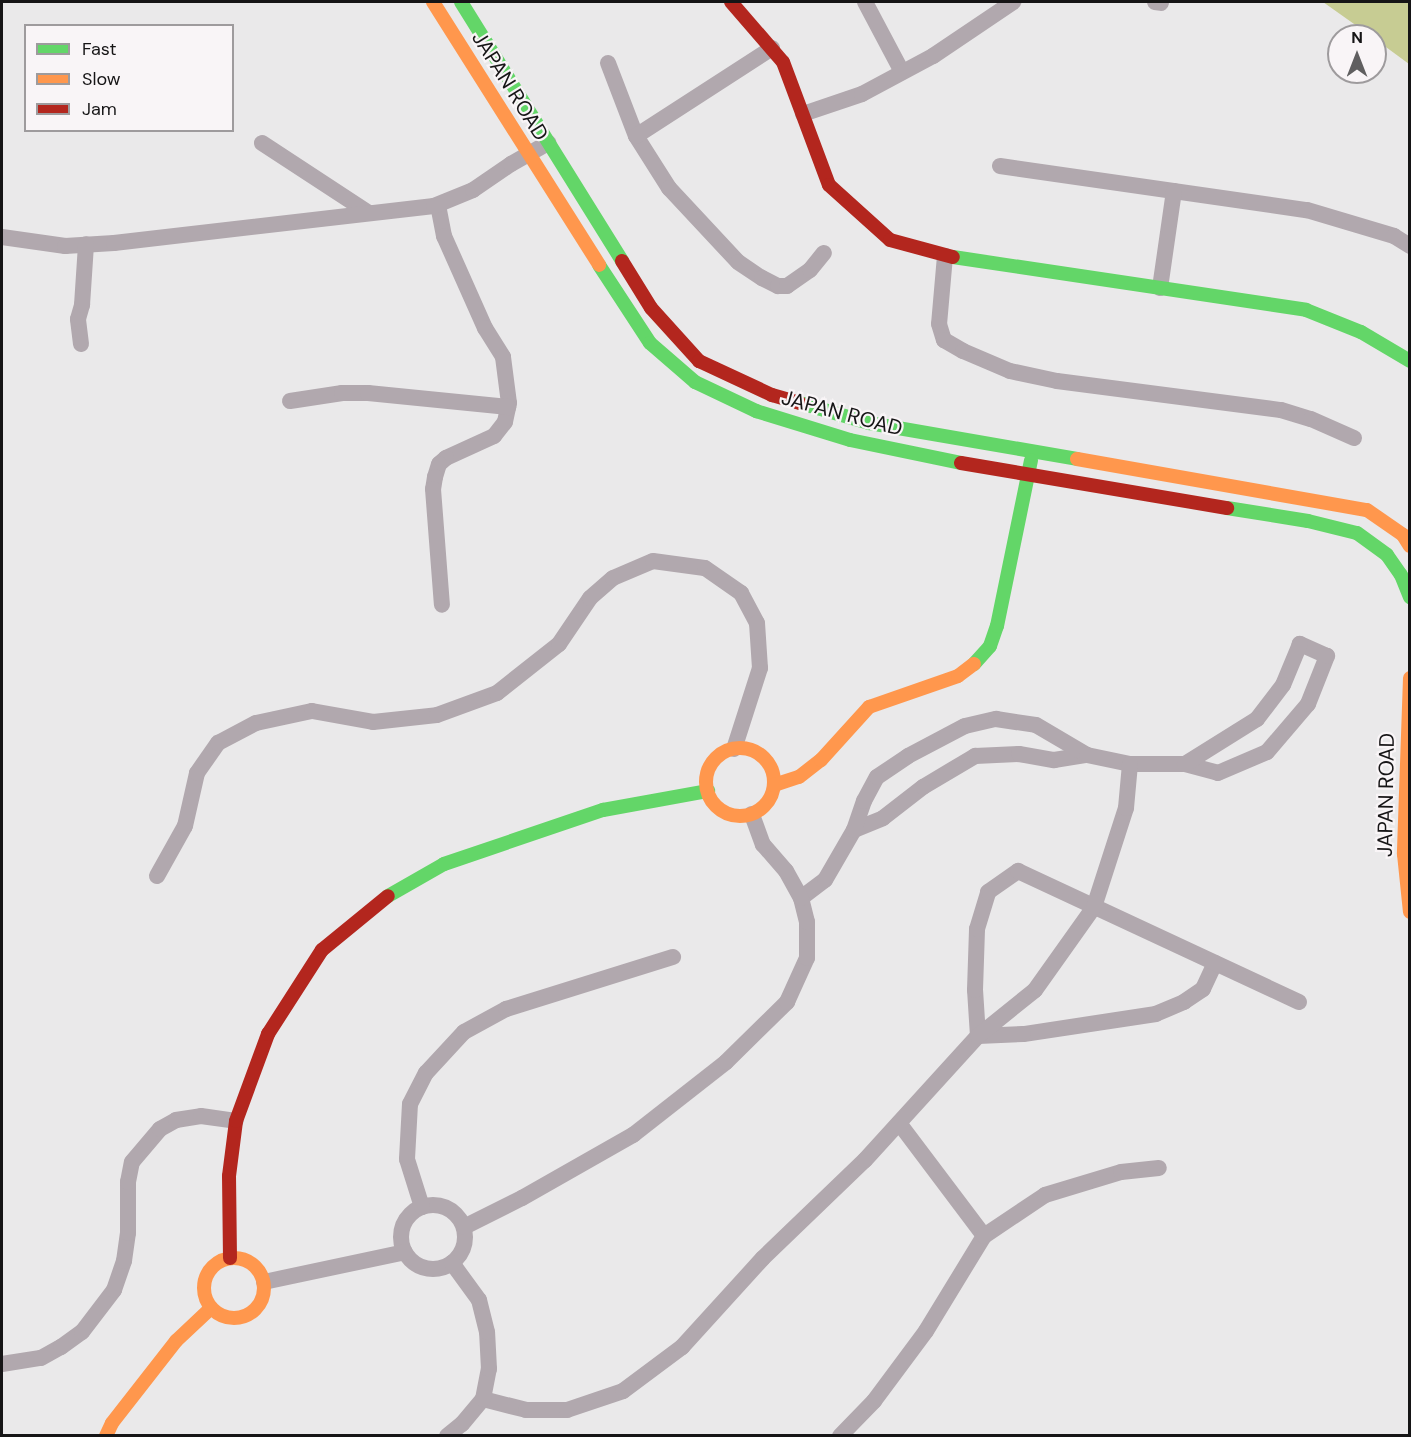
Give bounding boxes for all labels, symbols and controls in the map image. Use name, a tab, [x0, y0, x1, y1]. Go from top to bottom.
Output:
legend	[24, 24, 234, 132]
north arrow	[1327, 24, 1387, 84]
street label: JAPAN ROAD	[466, 27, 554, 145]
text: N	[1351, 27, 1363, 48]
text: Fast	[82, 37, 117, 61]
text: Slow	[82, 67, 121, 91]
text: Jam	[82, 97, 117, 121]
street label: JAPAN ROAD	[779, 385, 905, 441]
street label: JAPAN ROAD	[1372, 733, 1400, 857]

